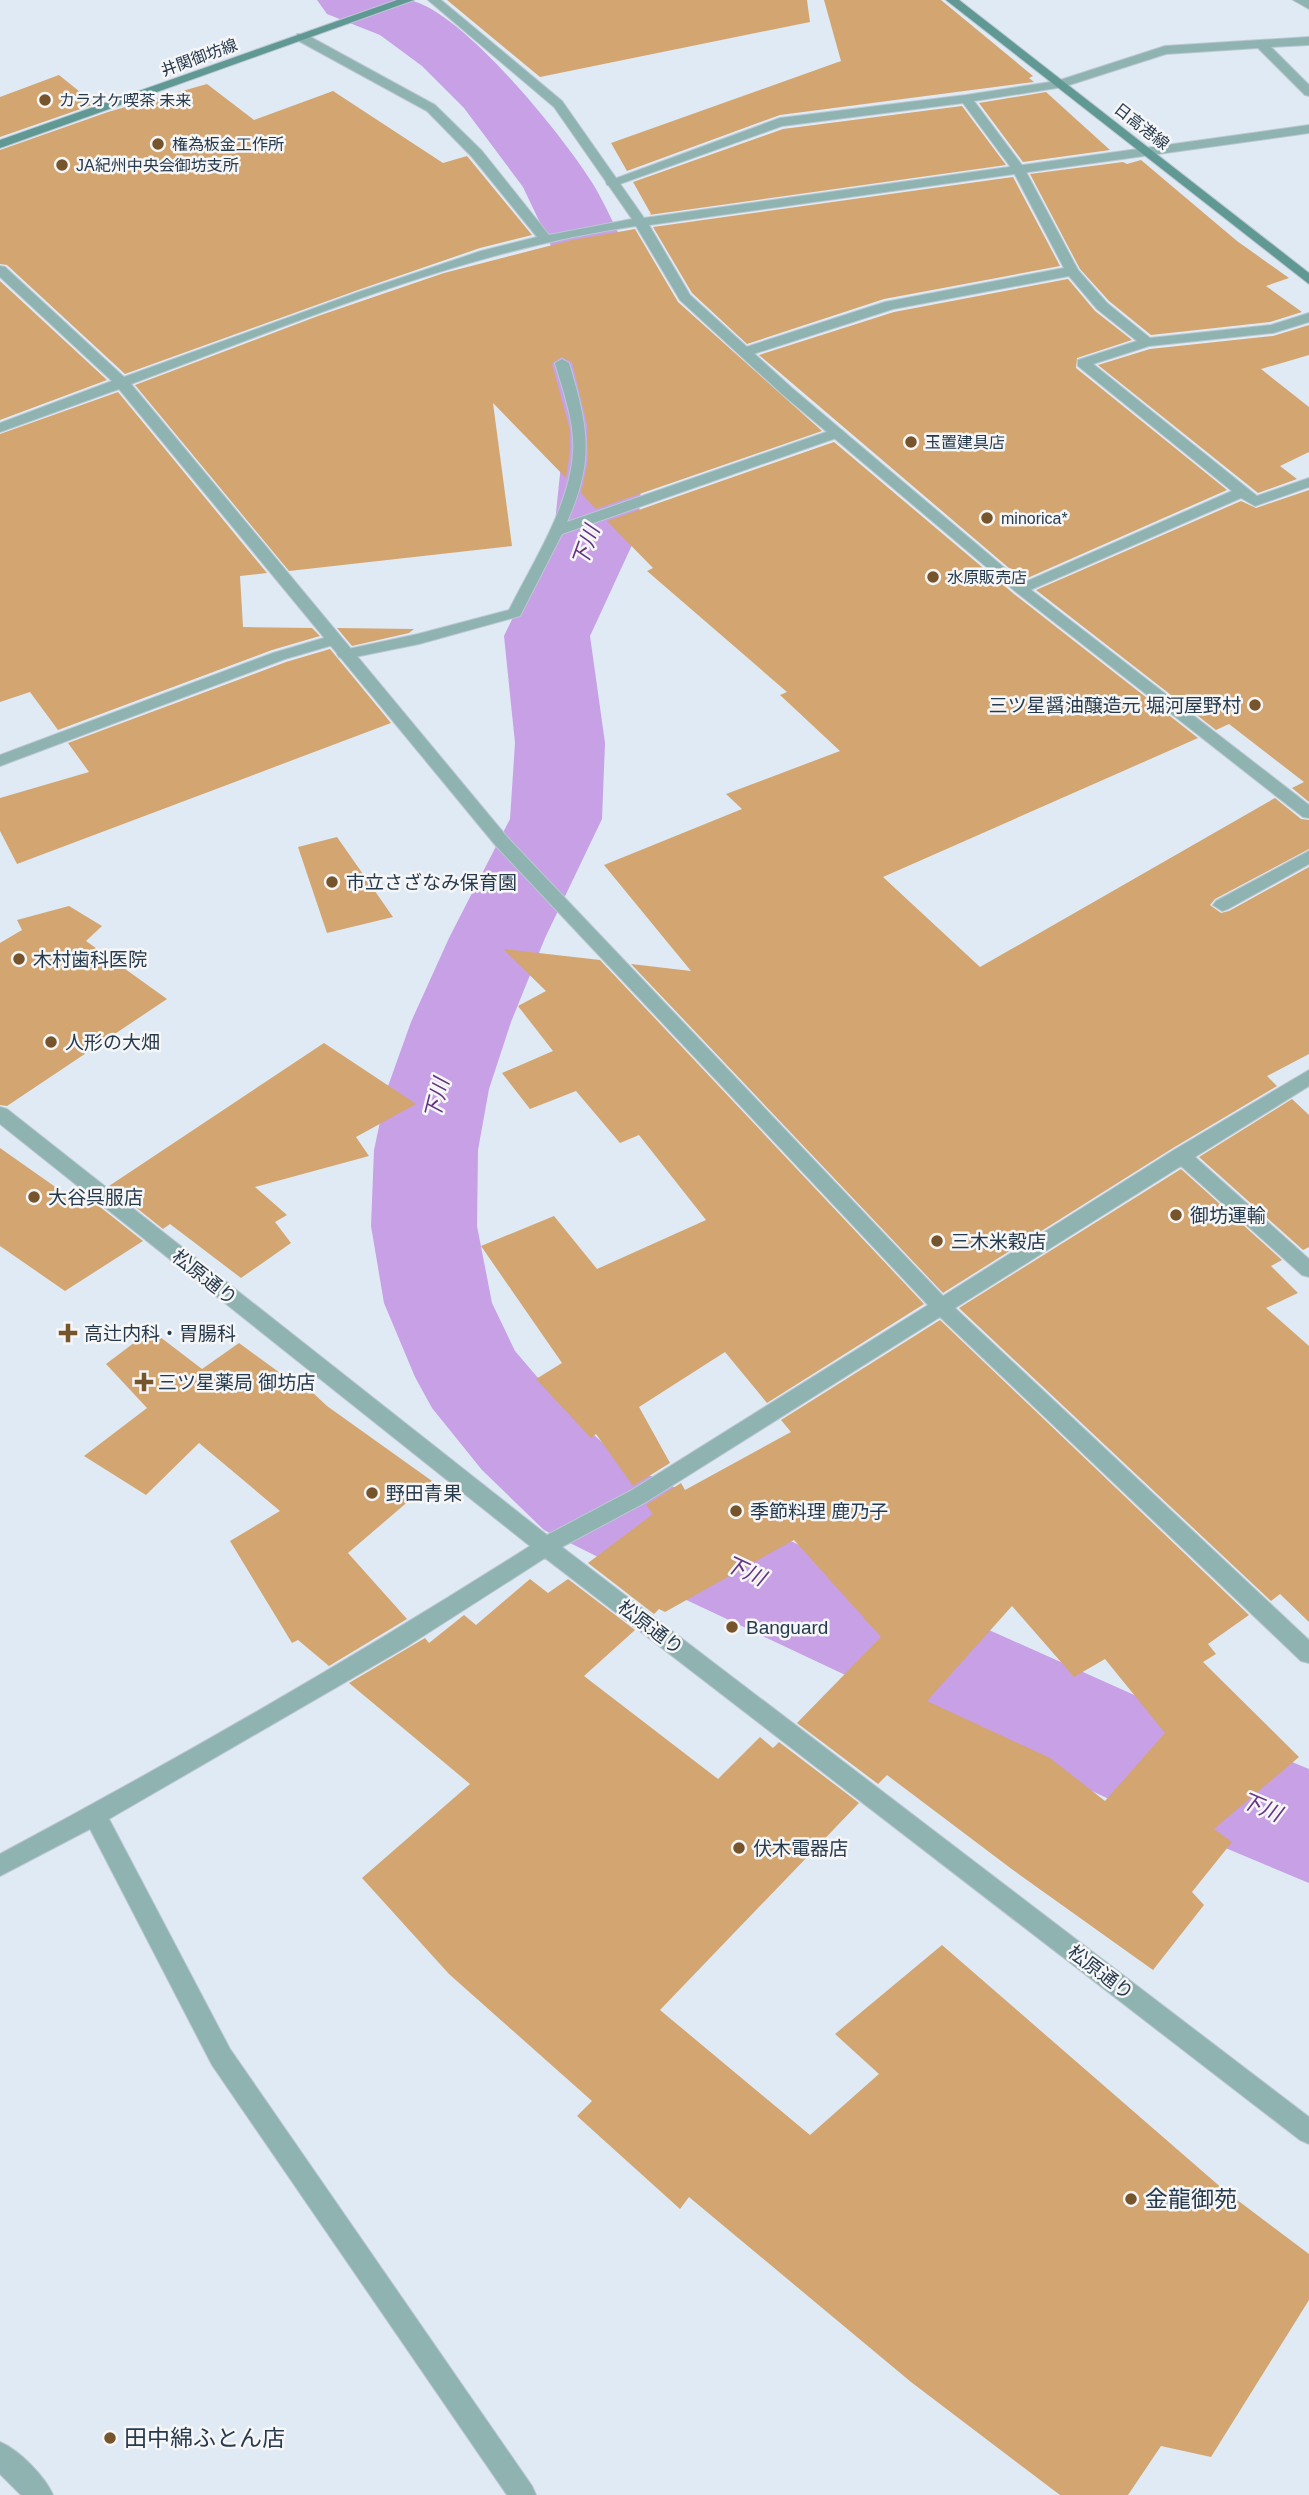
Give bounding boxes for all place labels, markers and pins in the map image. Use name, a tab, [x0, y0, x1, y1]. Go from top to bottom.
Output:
marker: カラオケ喫茶 未来	[37, 92, 53, 108]
place label: カラオケ喫茶 未来	[59, 92, 191, 109]
marker: 権為板金工作所	[150, 136, 166, 152]
place label: 権為板金工作所	[172, 136, 284, 153]
marker: JA紀州中央会御坊支所	[54, 157, 70, 173]
place label: JA紀州中央会御坊支所	[76, 157, 239, 174]
marker: 玉置建具店	[903, 434, 919, 450]
place label: 玉置建具店	[925, 434, 1005, 451]
marker: minorica*	[979, 510, 995, 526]
place label: minorica*	[1001, 510, 1068, 527]
marker: 水原販売店	[925, 569, 941, 585]
place label: 水原販売店	[947, 569, 1027, 586]
place label: 三ツ星醤油醸造元 堀河屋野村	[989, 695, 1241, 716]
marker: 三ツ星醤油醸造元 堀河屋野村	[1247, 697, 1263, 713]
place label: 市立さざなみ保育園	[346, 872, 517, 893]
marker: 市立さざなみ保育園	[324, 874, 340, 890]
place label: 木村歯科医院	[33, 949, 147, 970]
marker: 木村歯科医院	[11, 951, 27, 967]
place label: 人形の大畑	[65, 1032, 160, 1053]
marker: 人形の大畑	[43, 1034, 59, 1050]
place label: 大谷呉服店	[48, 1187, 143, 1208]
marker: 大谷呉服店	[26, 1189, 42, 1205]
place label: 御坊運輸	[1190, 1205, 1266, 1226]
marker: 御坊運輸	[1168, 1207, 1184, 1223]
place label: 三木米穀店	[951, 1231, 1046, 1252]
marker: 三木米穀店	[929, 1233, 945, 1249]
marker: 高辻内科・胃腸科	[58, 1323, 78, 1343]
place label: 高辻内科・胃腸科	[84, 1323, 236, 1344]
place label: 三ツ星薬局 御坊店	[158, 1372, 315, 1393]
marker: 三ツ星薬局 御坊店	[136, 1374, 152, 1390]
place label: 野田青果	[386, 1483, 462, 1504]
marker: 野田青果	[364, 1485, 380, 1501]
place label: 季節料理 鹿乃子	[750, 1501, 888, 1522]
marker: 季節料理 鹿乃子	[728, 1503, 744, 1519]
place label: Banguard	[746, 1617, 828, 1638]
marker: Banguard	[724, 1619, 740, 1635]
place label: 伏木電器店	[753, 1838, 848, 1859]
marker: 伏木電器店	[731, 1840, 747, 1856]
place label: 金龍御苑	[1145, 2186, 1237, 2212]
marker: 金龍御苑	[1123, 2191, 1139, 2207]
place label: 田中綿ふとん店	[124, 2425, 285, 2451]
marker: 田中綿ふとん店	[102, 2430, 118, 2446]

